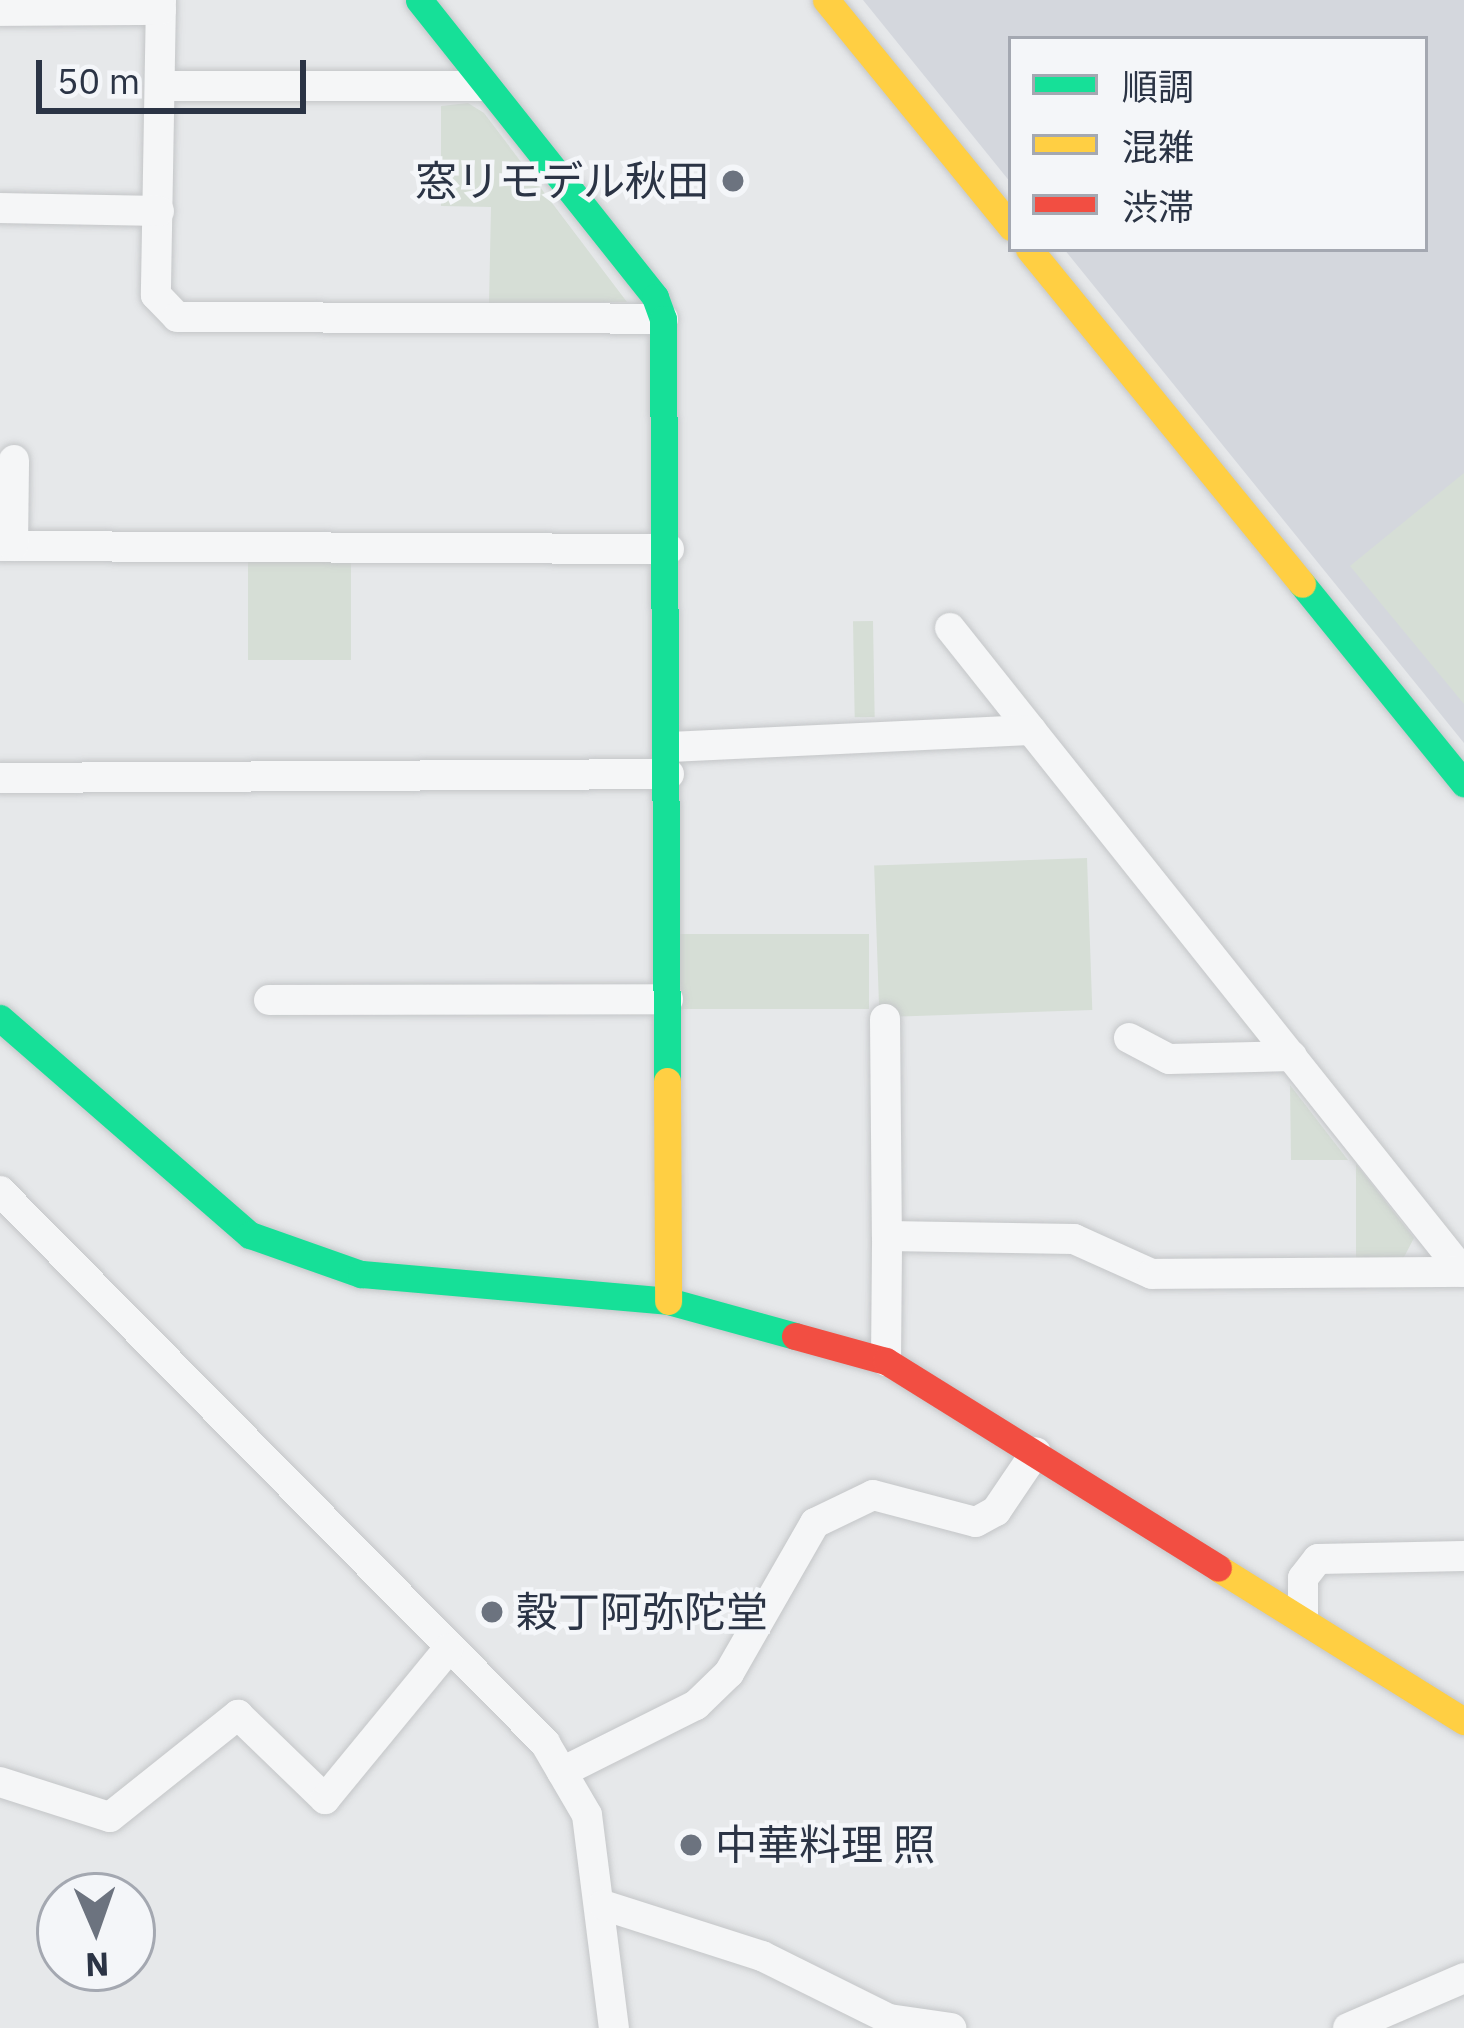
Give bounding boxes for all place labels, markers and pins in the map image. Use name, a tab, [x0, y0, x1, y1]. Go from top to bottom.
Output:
place label: 窓リモデル秋田	[415, 156, 709, 206]
marker: 窓リモデル秋田	[720, 168, 746, 194]
place label: 穀丁阿弥陀堂	[516, 1587, 768, 1637]
marker: 穀丁阿弥陀堂	[479, 1599, 505, 1625]
place label: 中華料理 照	[715, 1820, 935, 1870]
marker: 中華料理 照	[678, 1832, 704, 1858]

